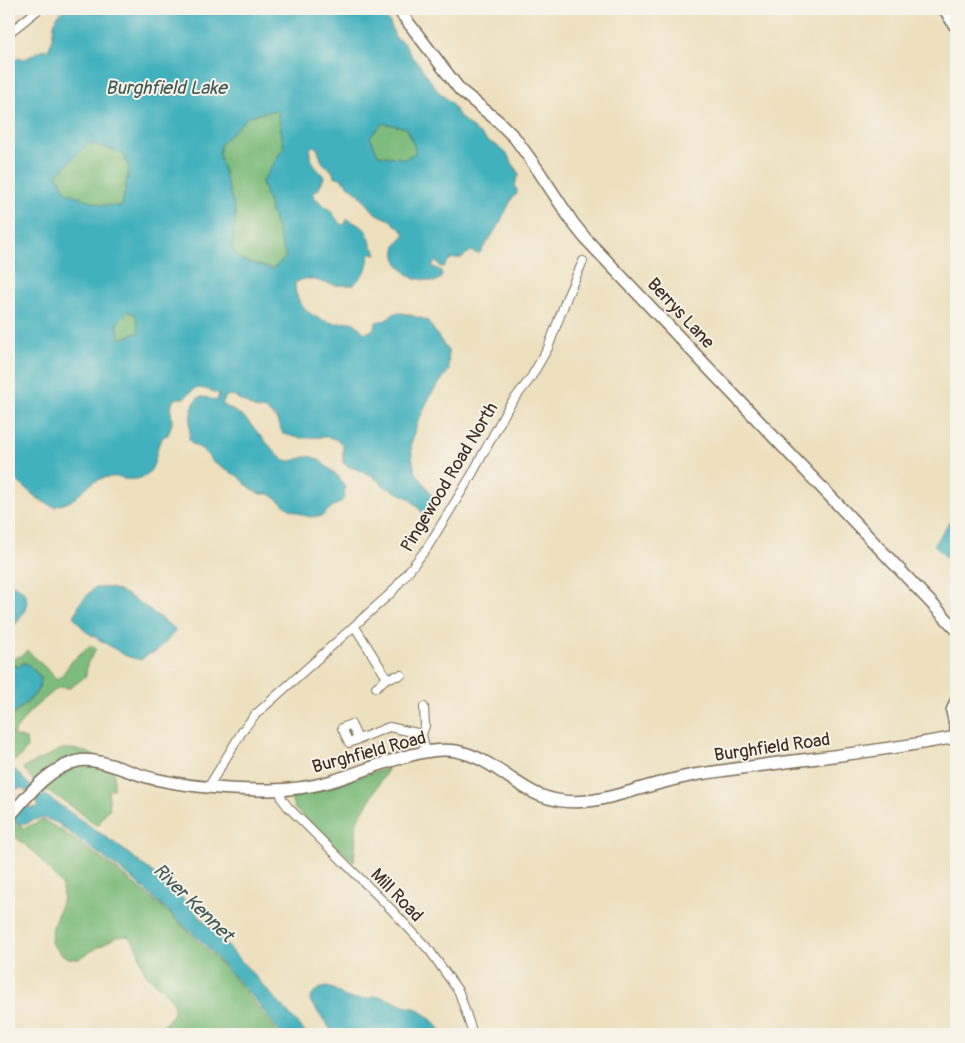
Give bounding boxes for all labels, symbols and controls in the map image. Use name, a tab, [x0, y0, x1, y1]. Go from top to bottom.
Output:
water label: Burghfield Lake	[105, 76, 228, 100]
street label: Berrys Lane	[642, 273, 719, 354]
street label: Pingewood Road North	[396, 398, 503, 556]
street label: Burghfield Road	[310, 726, 429, 779]
street label: Burghfield Road	[713, 728, 832, 767]
water label: River Kennet	[148, 858, 240, 949]
street label: Mill Road	[365, 864, 428, 927]

